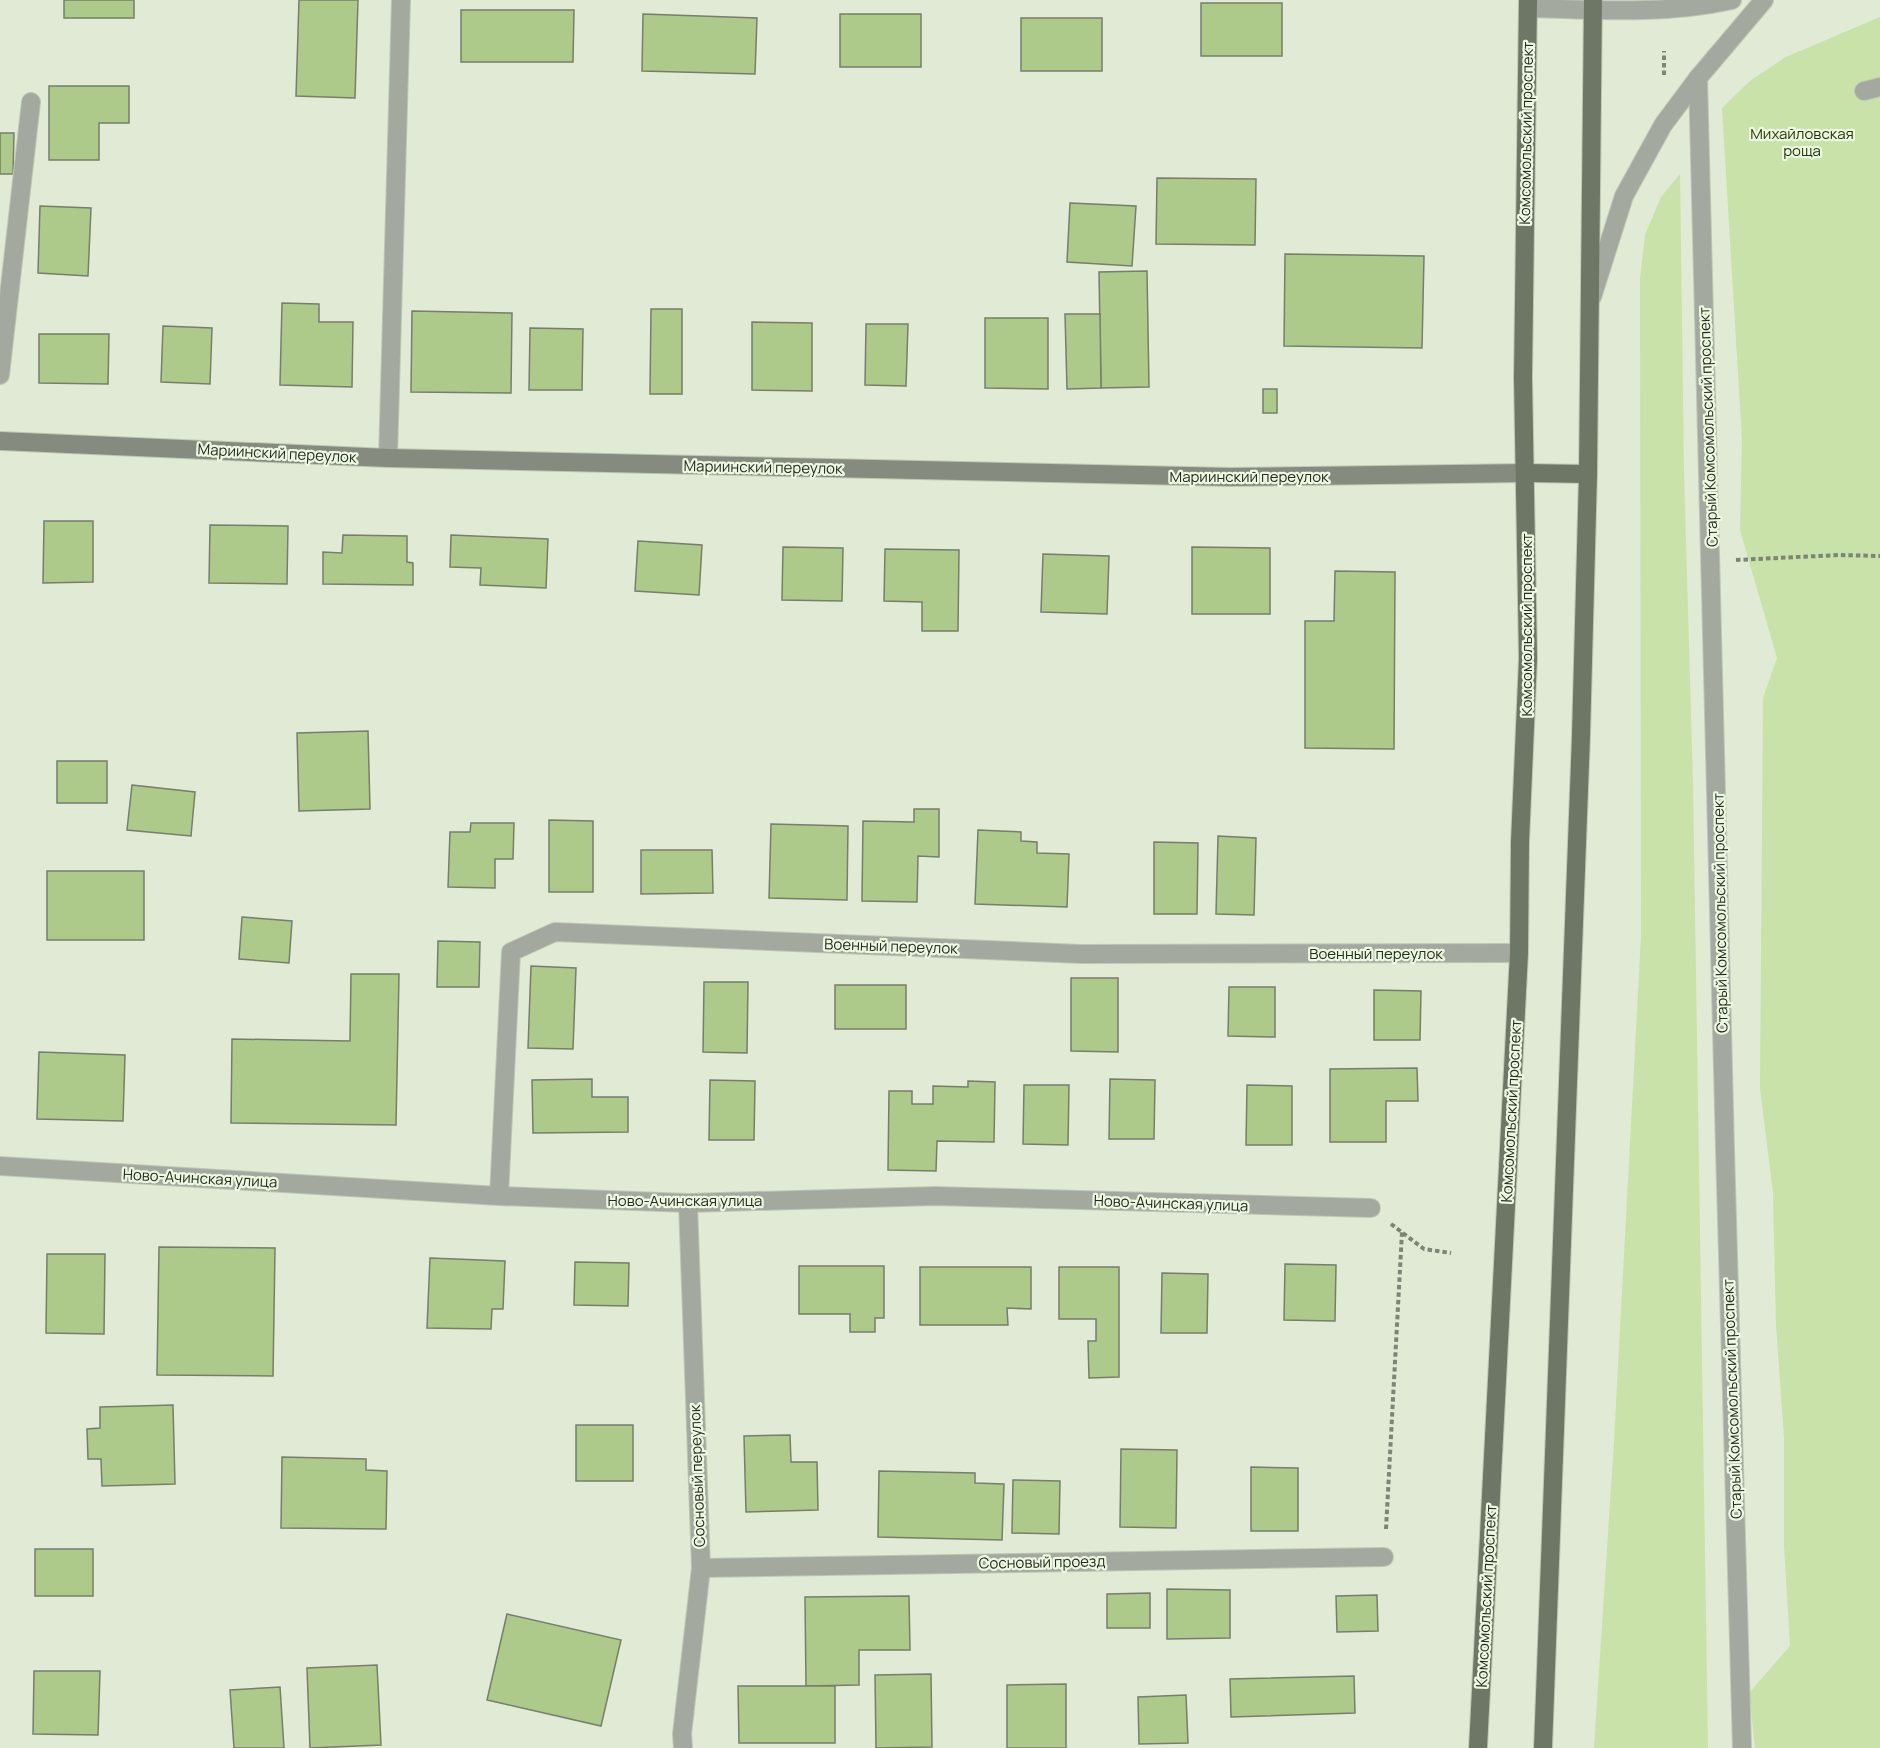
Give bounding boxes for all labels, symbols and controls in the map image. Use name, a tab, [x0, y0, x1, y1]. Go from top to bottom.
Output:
street label: Комсомольский проспект	[1514, 41, 1538, 225]
park label: Михайловская роща	[1750, 123, 1854, 161]
street label: Старый Комсомольский проспект	[1693, 306, 1723, 547]
street label: Мариинский переулок	[197, 438, 357, 468]
street label: Мариинский переулок	[683, 455, 843, 479]
street label: Мариинский переулок	[1170, 466, 1329, 487]
street label: Комсомольский проспект	[1516, 533, 1537, 717]
street label: Старый Комсомольский проспект	[1707, 792, 1733, 1033]
street label: Военный переулок	[824, 933, 959, 959]
street label: Военный переулок	[1309, 943, 1443, 964]
street label: Комсомольский проспект	[1496, 1019, 1526, 1203]
street label: Ново-Ачинская улица	[122, 1163, 278, 1193]
street label: Ново-Ачинская улица	[608, 1190, 762, 1211]
street label: Ново-Ачинская улица	[1093, 1190, 1249, 1216]
street label: Старый Комсомольский проспект	[1717, 1278, 1747, 1519]
street label: Сосновый переулок	[684, 1404, 710, 1548]
street label: Комсомольский проспект	[1471, 1504, 1501, 1688]
street label: Сосновый проезд	[979, 1550, 1105, 1574]

